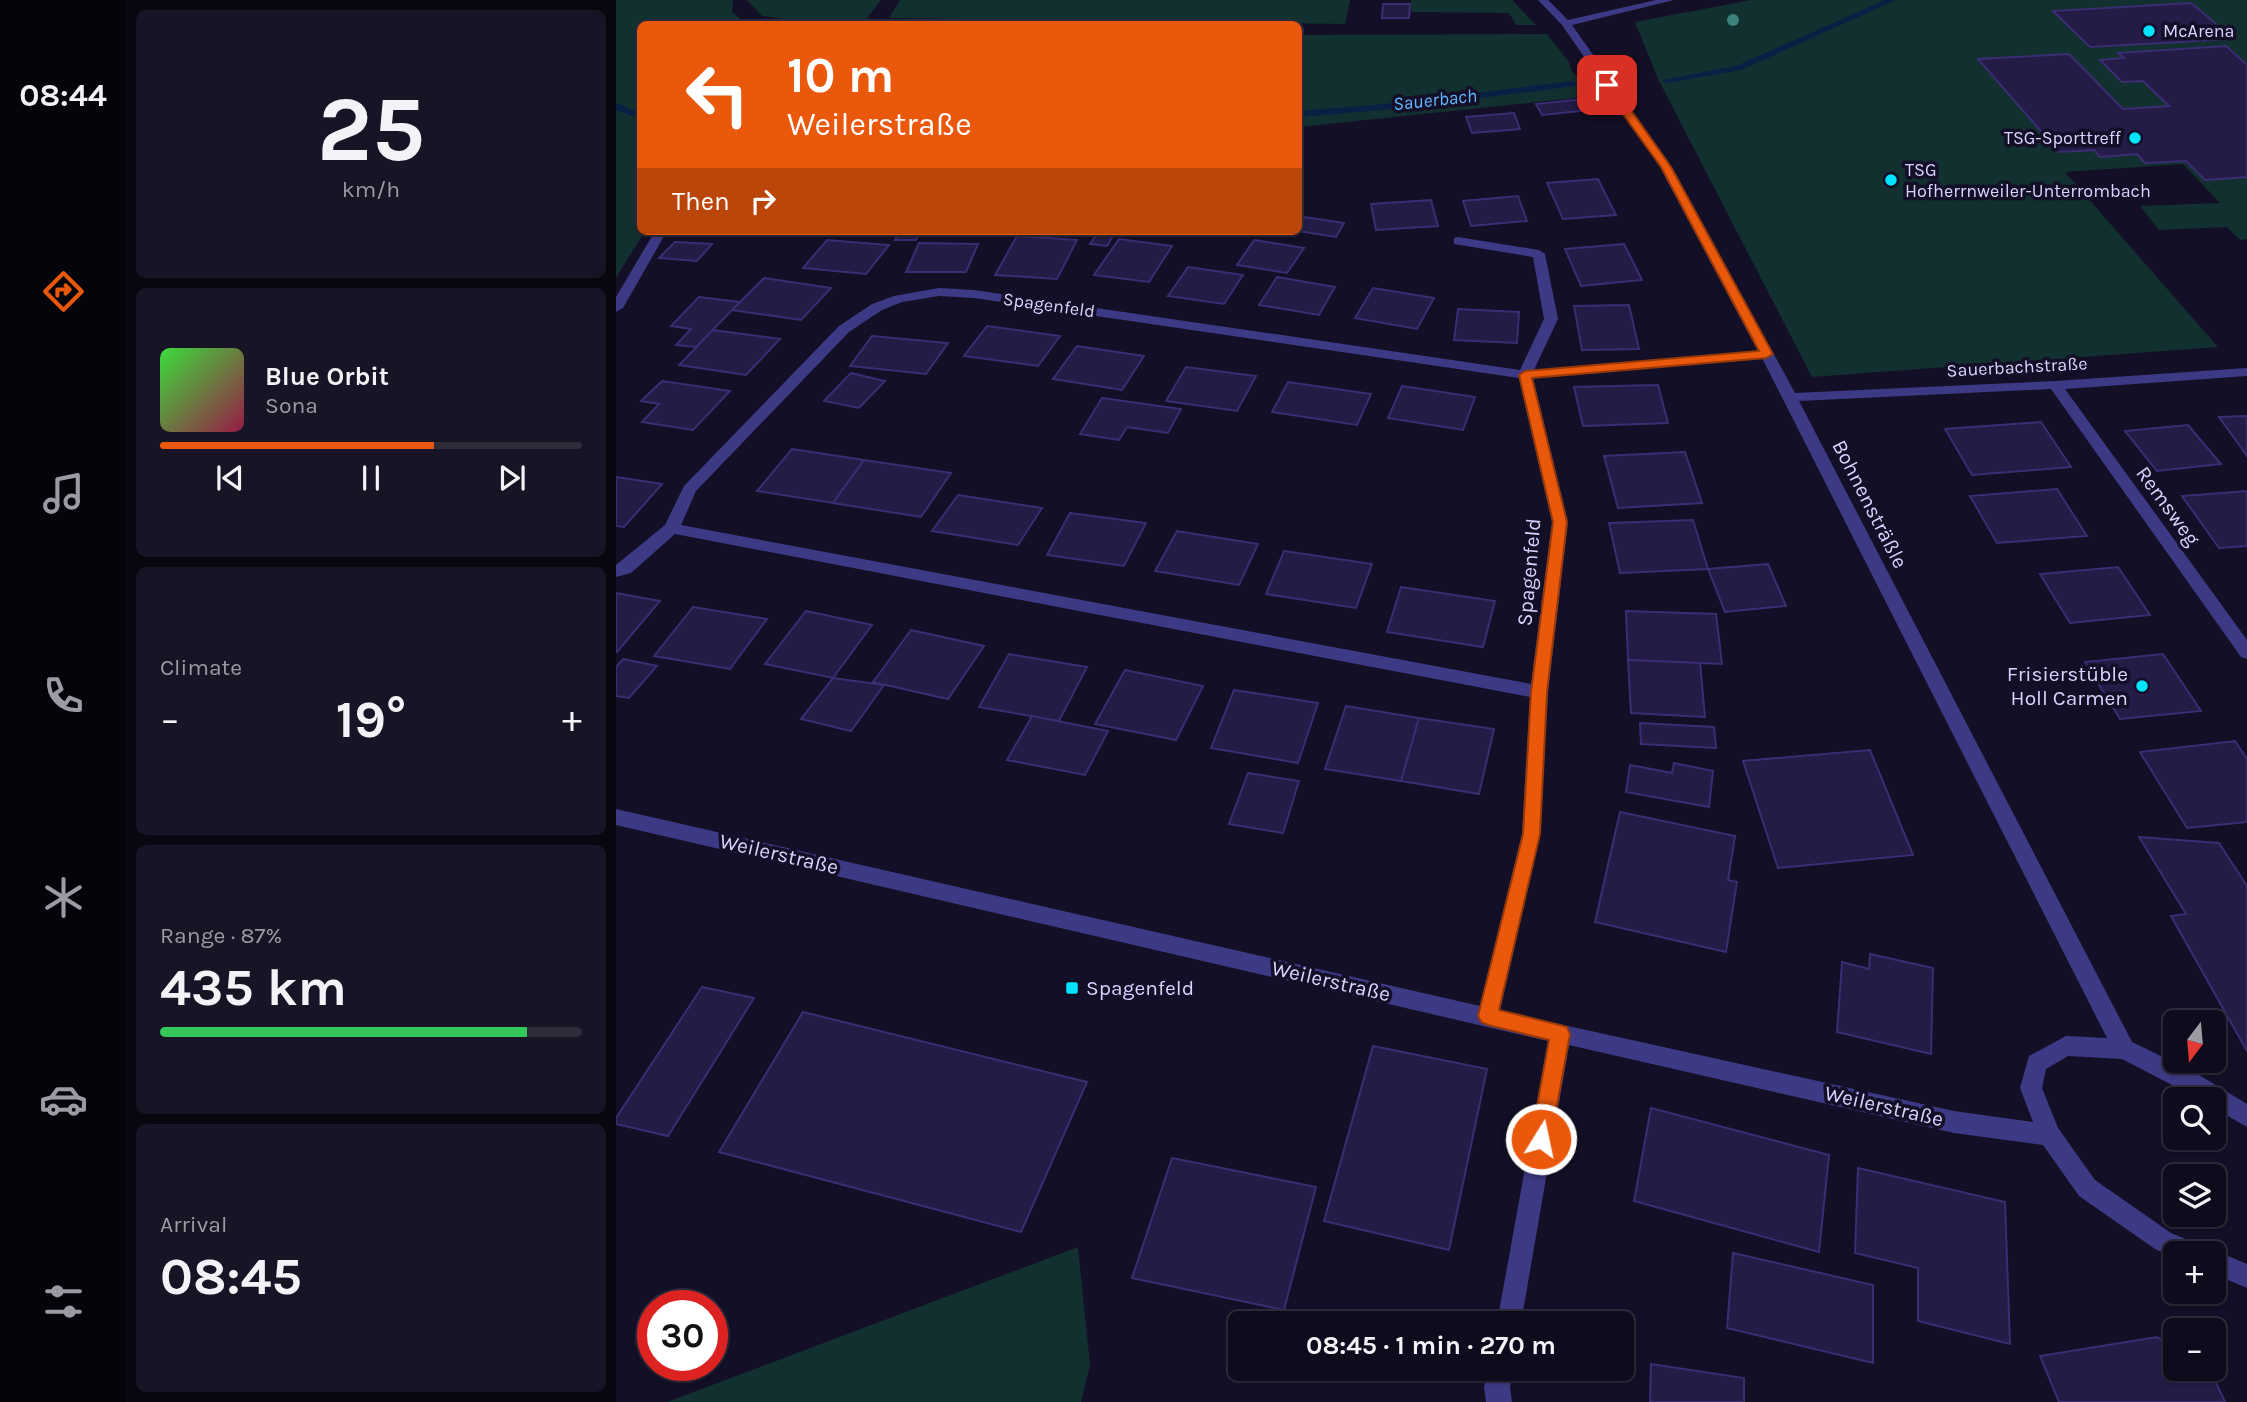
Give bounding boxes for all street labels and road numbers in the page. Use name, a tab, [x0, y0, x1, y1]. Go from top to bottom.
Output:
street label: Spagenfeld	[1002, 288, 1096, 322]
street label: Sauerbachstraße	[1946, 352, 2088, 382]
street label: Bohnensträßle	[1827, 436, 1913, 572]
street label: Remsweg	[2131, 462, 2205, 550]
street label: Spagenfeld	[1512, 517, 1546, 627]
street label: Weilerstraße	[717, 829, 841, 879]
street label: Weilerstraße	[1269, 956, 1393, 1006]
street label: Weilerstraße	[1822, 1081, 1946, 1131]

